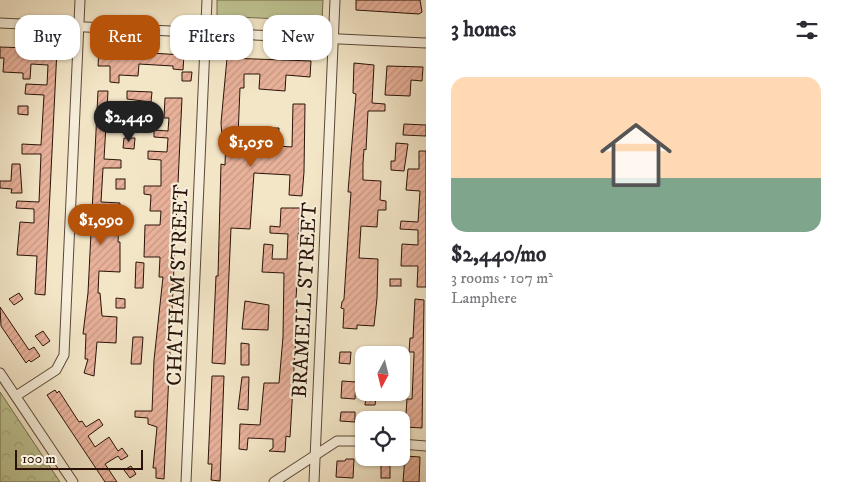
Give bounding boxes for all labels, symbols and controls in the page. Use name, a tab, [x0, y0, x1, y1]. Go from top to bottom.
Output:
chip: Buy	[15, 15, 80, 60]
chip: Rent	[90, 15, 160, 60]
chip: Filters	[170, 15, 253, 60]
chip: New	[263, 15, 332, 60]
icon: filters	[793, 16, 821, 44]
text: 3 homes	[451, 17, 516, 43]
pin: $2,440	[88, 100, 170, 143]
text: $2,440	[105, 107, 153, 127]
icon: home	[591, 110, 681, 200]
pin: $1,050	[210, 126, 292, 168]
text: $1,050	[229, 132, 273, 152]
street label: CHATHAM STREET	[161, 184, 195, 386]
street label: BRAMELL STREET	[287, 201, 323, 399]
pin: $1,090	[60, 204, 142, 246]
text: $1,090	[79, 210, 123, 230]
text: $2,440/mo	[451, 242, 546, 268]
text: 3 rooms · 107 m²	[451, 268, 553, 288]
text: Lamphere	[451, 288, 517, 308]
north arrow	[355, 346, 410, 401]
map controls	[355, 346, 410, 466]
button: locate	[355, 411, 410, 466]
scale bar	[15, 447, 142, 470]
text: 100 m	[22, 450, 56, 468]

